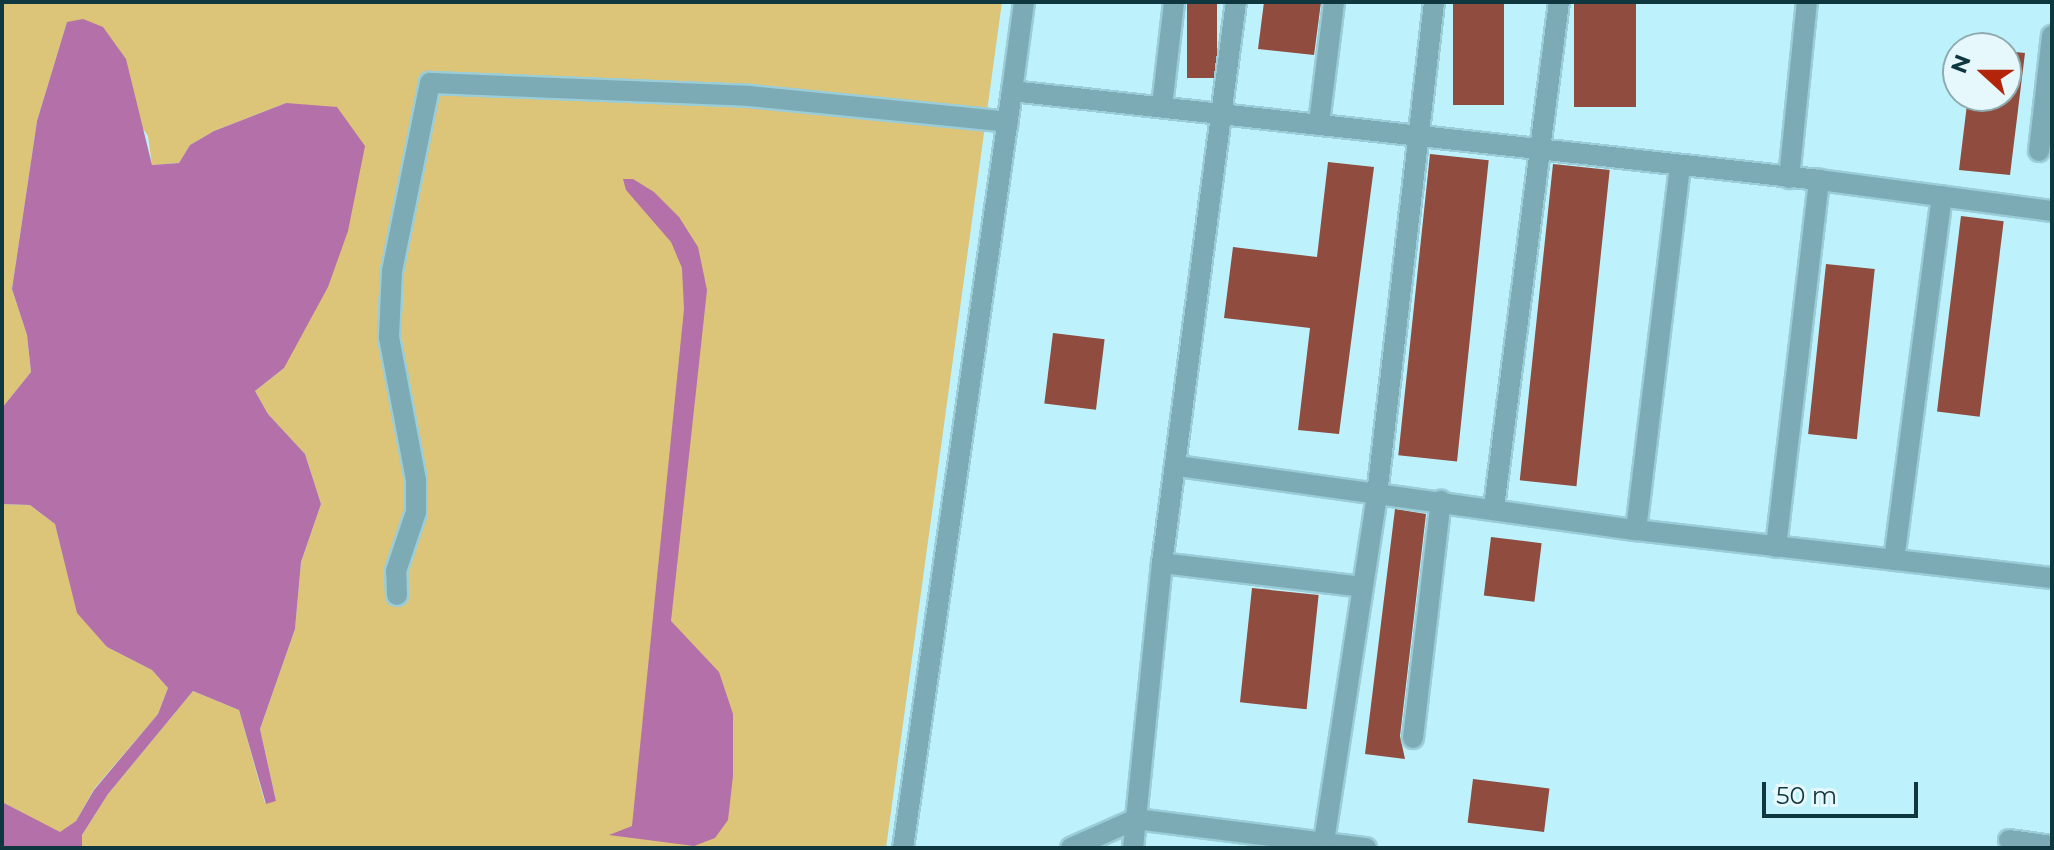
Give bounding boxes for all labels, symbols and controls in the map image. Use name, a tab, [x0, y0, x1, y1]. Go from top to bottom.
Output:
north arrow	[1942, 32, 2022, 112]
text: N	[1945, 51, 1977, 77]
scale bar	[1766, 766, 1922, 816]
text: 50 m	[1776, 781, 1837, 810]

